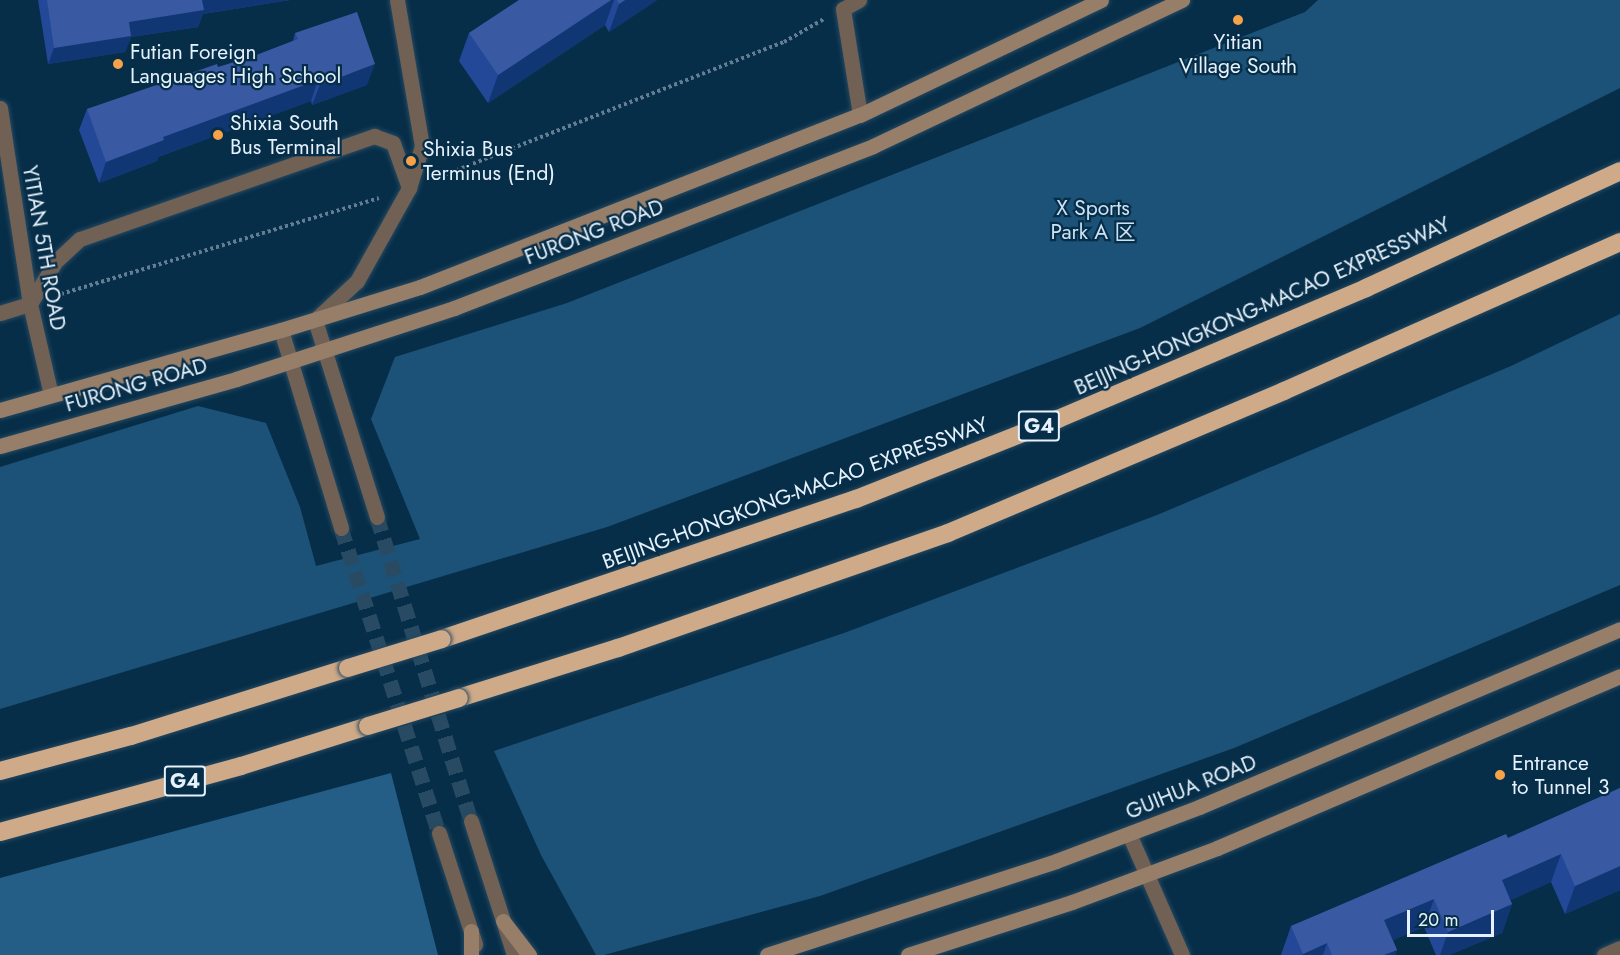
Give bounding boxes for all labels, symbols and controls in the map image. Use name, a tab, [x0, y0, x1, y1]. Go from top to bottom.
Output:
marker: Yitian Village South	[1231, 13, 1245, 27]
place label: Yitian Village South	[1179, 29, 1297, 79]
place label: Futian Foreign Languages High School	[130, 39, 341, 89]
marker: Futian Foreign Languages High School	[111, 57, 125, 71]
place label: Shixia South Bus Terminal	[230, 110, 341, 160]
marker: Shixia South Bus Terminal	[211, 128, 225, 142]
place label: Shixia Bus Terminus (End)	[423, 136, 555, 186]
marker: Shixia Bus Terminus (End)	[404, 154, 418, 168]
street label: YITIAN 5TH ROAD	[17, 164, 71, 332]
street label: FURONG ROAD	[521, 194, 667, 270]
park label: X Sports Park A 区	[1051, 195, 1135, 245]
street label: BEIJING-HONGKONG-MACAO EXPRESSWAY	[1070, 211, 1454, 401]
street label: FURONG ROAD	[62, 353, 210, 417]
road number: G4	[1016, 409, 1062, 443]
street label: BEIJING-HONGKONG-MACAO EXPRESSWAY	[599, 411, 991, 575]
street label: GUIHUA ROAD	[1122, 749, 1260, 825]
place label: Entrance to Tunnel 3	[1512, 750, 1609, 800]
road number: G4	[162, 764, 207, 798]
marker: Entrance to Tunnel 3	[1493, 768, 1507, 782]
scale bar	[1410, 898, 1497, 936]
text: 20 m	[1418, 907, 1458, 933]

